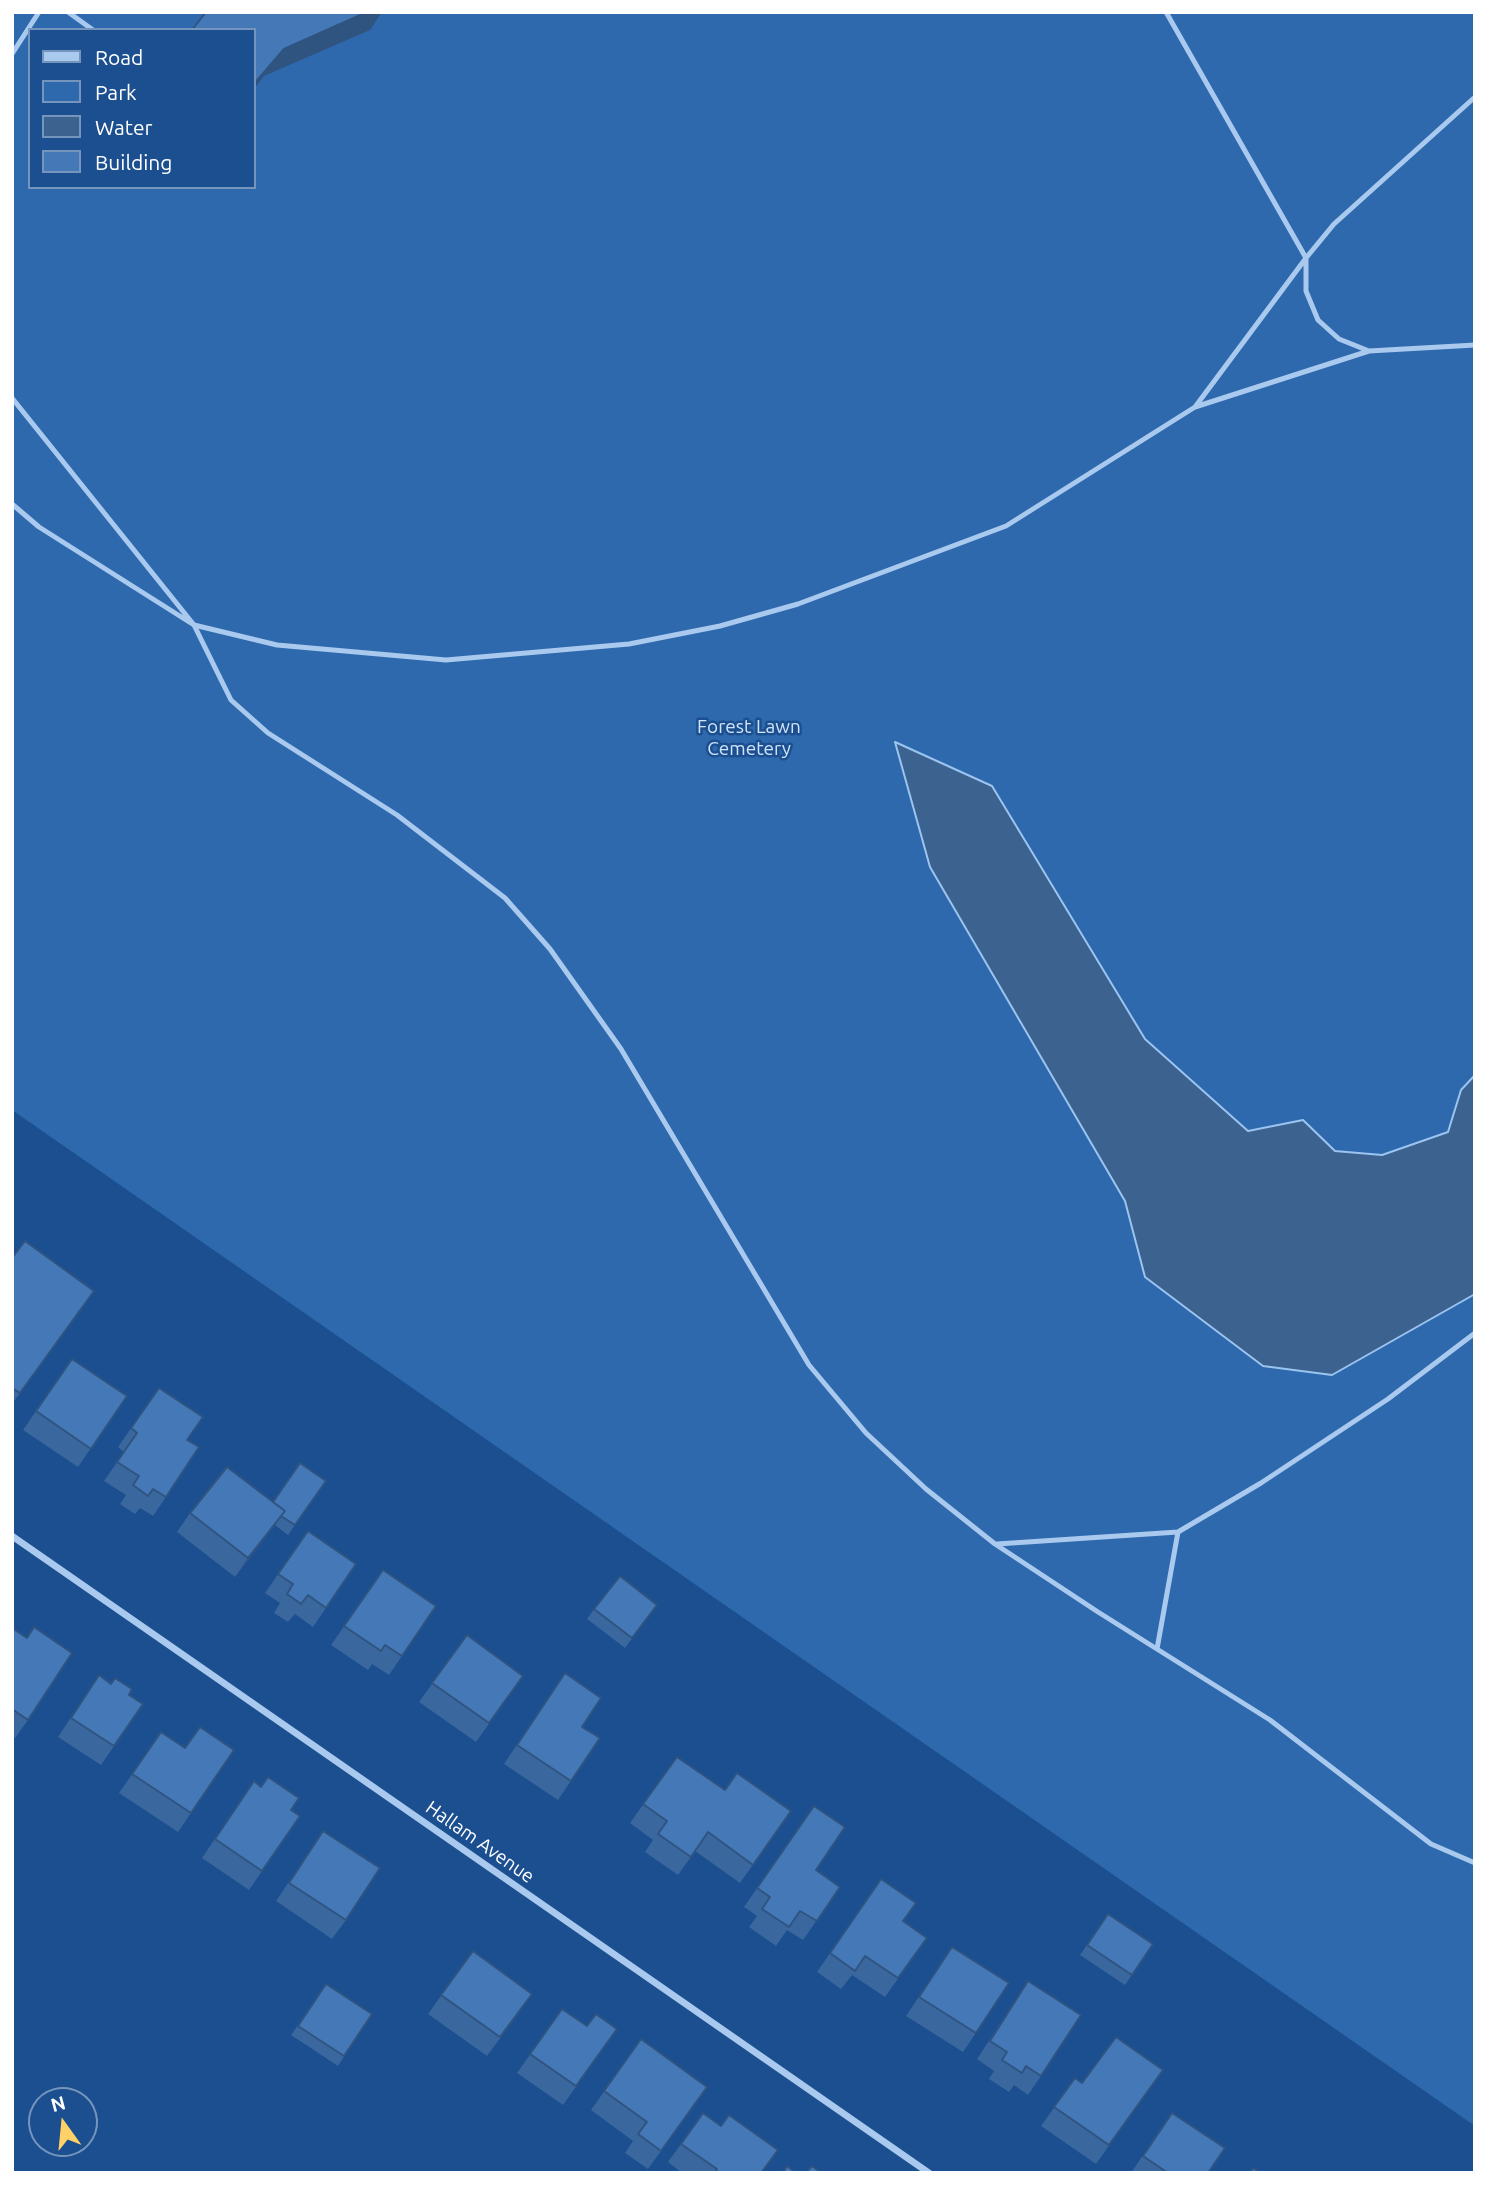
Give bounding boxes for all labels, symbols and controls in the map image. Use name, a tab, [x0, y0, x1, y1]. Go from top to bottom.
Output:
legend	[28, 28, 256, 189]
text: Road	[95, 45, 143, 69]
text: Park	[95, 80, 137, 104]
text: Water	[95, 115, 153, 139]
text: Building	[95, 150, 172, 174]
park label: Forest Lawn Cemetery	[697, 716, 801, 760]
street label: Hallam Avenue	[421, 1796, 539, 1888]
north arrow	[28, 2087, 98, 2157]
text: N	[48, 2091, 68, 2116]

